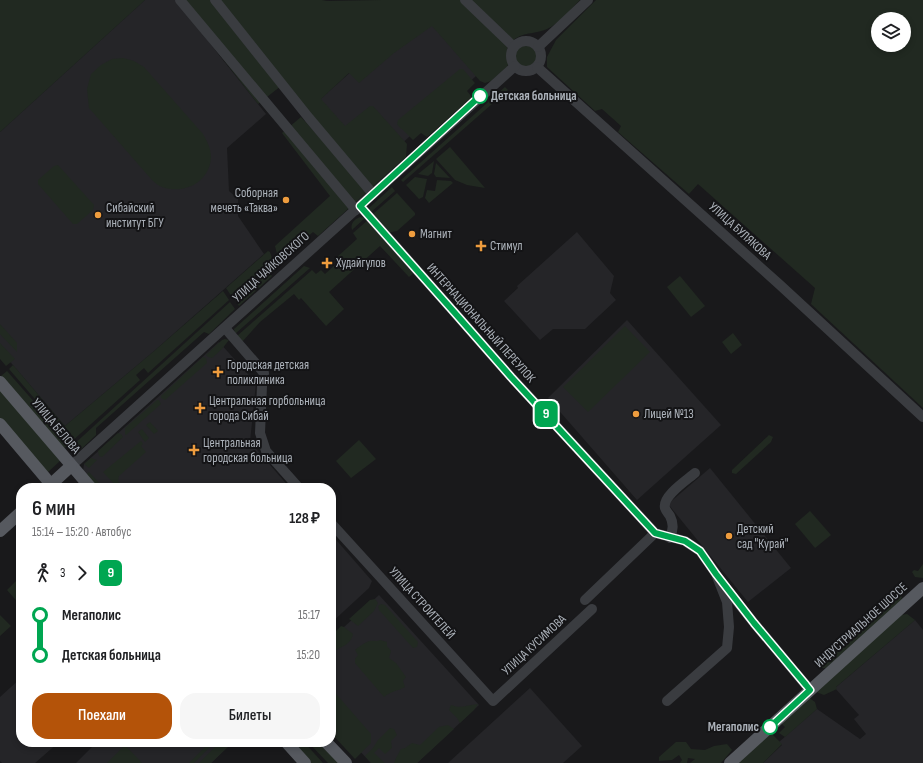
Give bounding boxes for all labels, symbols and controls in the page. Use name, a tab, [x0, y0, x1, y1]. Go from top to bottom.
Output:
map controls	[871, 12, 911, 52]
button: layers	[871, 12, 911, 52]
marker: Детская больница	[472, 88, 488, 104]
place label: Детская больница	[491, 88, 577, 104]
place label: Соборная мечеть «Таква»	[211, 185, 278, 216]
marker: Соборная мечеть «Таква»	[281, 195, 291, 205]
street label: УЛИЦА БУЛЯКОВА	[705, 199, 775, 264]
place label: Сибайский институт БГУ	[106, 200, 164, 231]
marker: Сибайский институт БГУ	[93, 210, 103, 220]
place label: Магнит	[420, 226, 452, 242]
street label: УЛИЦА ЧАЙКОВСКОГО	[229, 228, 313, 306]
marker: Магнит	[407, 229, 417, 239]
place label: Стимул	[490, 238, 522, 254]
marker: Стимул	[475, 240, 487, 252]
place label: Худайгулов	[335, 255, 386, 271]
marker: Худайгулов	[321, 257, 333, 269]
street label: ИНТЕРНАЦИОНАЛЬНЫЙ ПЕРЕУЛОК	[423, 260, 539, 386]
place label: Городская детская поликлиника	[227, 357, 309, 388]
marker: Городская детская поликлиника	[212, 366, 224, 378]
place label: Центральная горбольница города Сибай	[209, 393, 326, 424]
street label: УЛИЦА БЕЛОВА	[28, 395, 84, 457]
line badge: 9	[533, 401, 559, 427]
marker: Центральная горбольница города Сибай	[194, 402, 206, 414]
text: 9	[543, 405, 549, 422]
place label: Лицей №13	[644, 406, 694, 422]
marker: Лицей №13	[631, 409, 641, 419]
place label: Центральная городская больница	[203, 435, 292, 466]
marker: Центральная городская больница	[188, 444, 200, 456]
text: 6 мин	[32, 495, 76, 522]
text: 128 ₽	[289, 509, 320, 528]
place label: Детский сад "Курай"	[737, 521, 789, 552]
text: 15:14 – 15:20 · Автобус	[32, 524, 131, 540]
marker: Детский сад "Курай"	[724, 531, 734, 541]
icon: walk	[32, 562, 54, 584]
icon: forward	[71, 562, 93, 584]
text: 9	[107, 564, 114, 581]
street label: УЛИЦА СТРОИТЕЛЕЙ	[386, 564, 458, 642]
text: 3	[60, 565, 65, 581]
street label: ИНДУСТРИАЛЬНОЕ ШОССЕ	[811, 579, 911, 671]
text: Мегаполис	[62, 606, 121, 625]
text: 15:17	[298, 607, 320, 623]
street label: УЛИЦА КУСИМОВА	[499, 611, 570, 679]
text: Детская больница	[62, 646, 161, 665]
text: 15:20	[297, 647, 320, 663]
button: Поехали	[32, 693, 172, 739]
button: Билеты	[180, 693, 320, 739]
place label: Мегаполис	[708, 719, 760, 735]
marker: Мегаполис	[762, 719, 778, 735]

